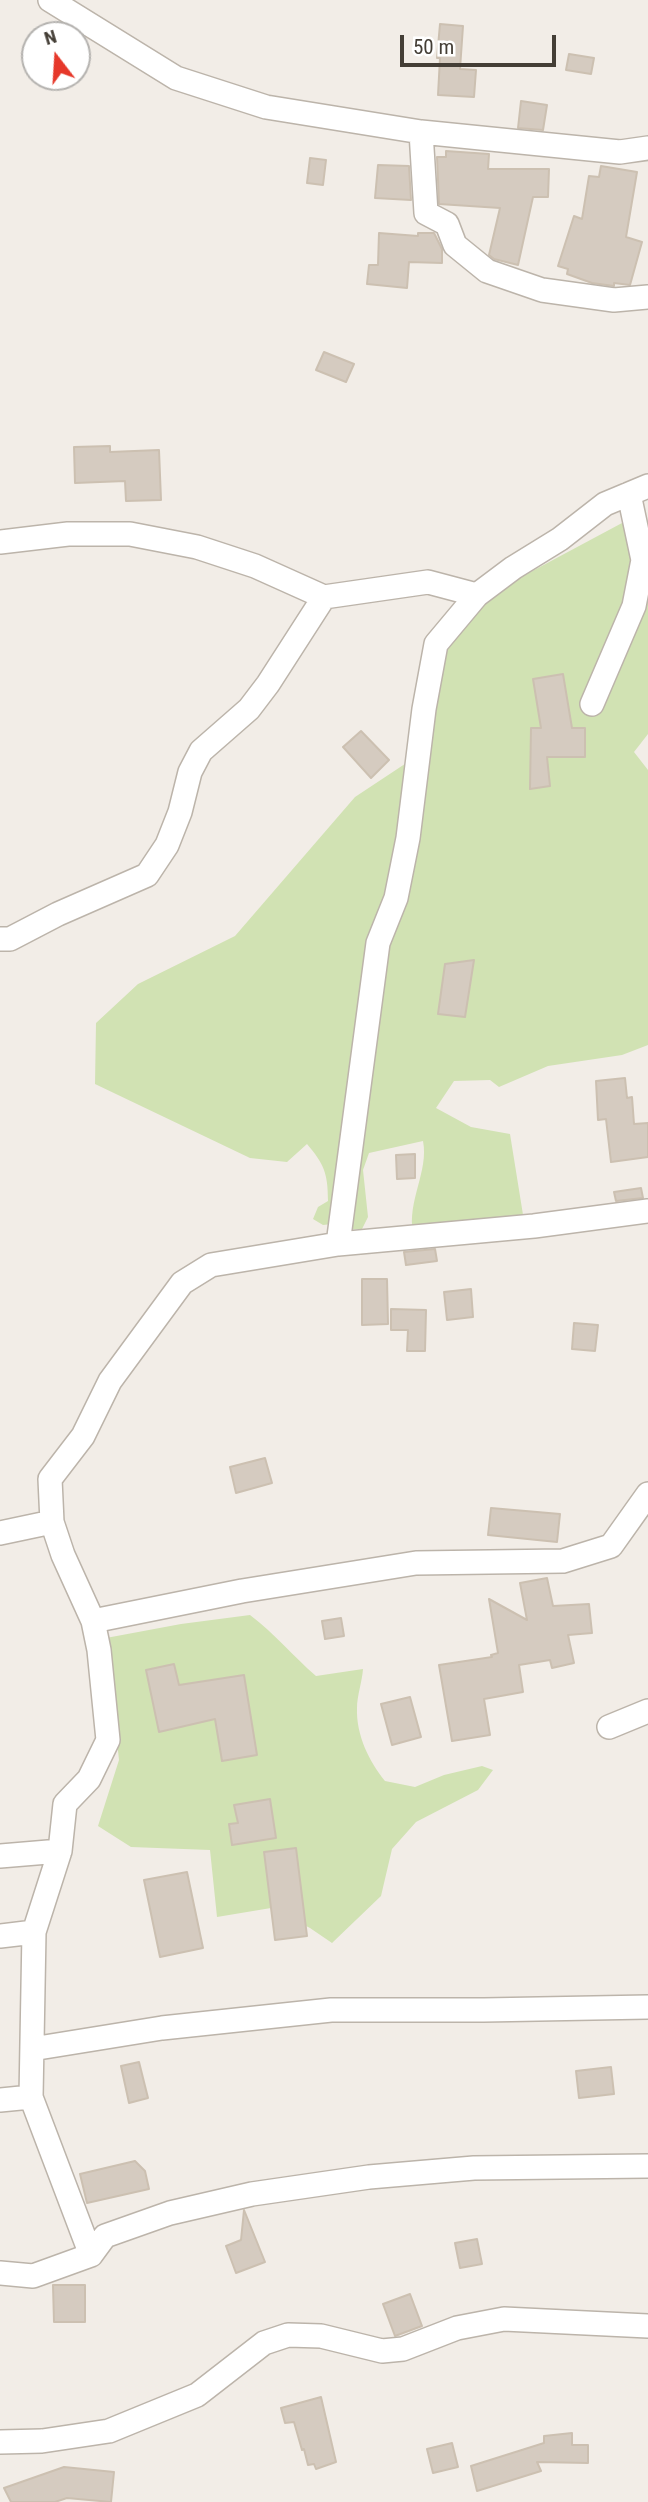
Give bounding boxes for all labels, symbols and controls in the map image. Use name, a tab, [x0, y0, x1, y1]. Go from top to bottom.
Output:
north arrow	[21, 21, 91, 91]
scale bar	[403, 21, 559, 65]
text: N	[41, 25, 59, 50]
text: 50 m	[413, 35, 454, 59]

